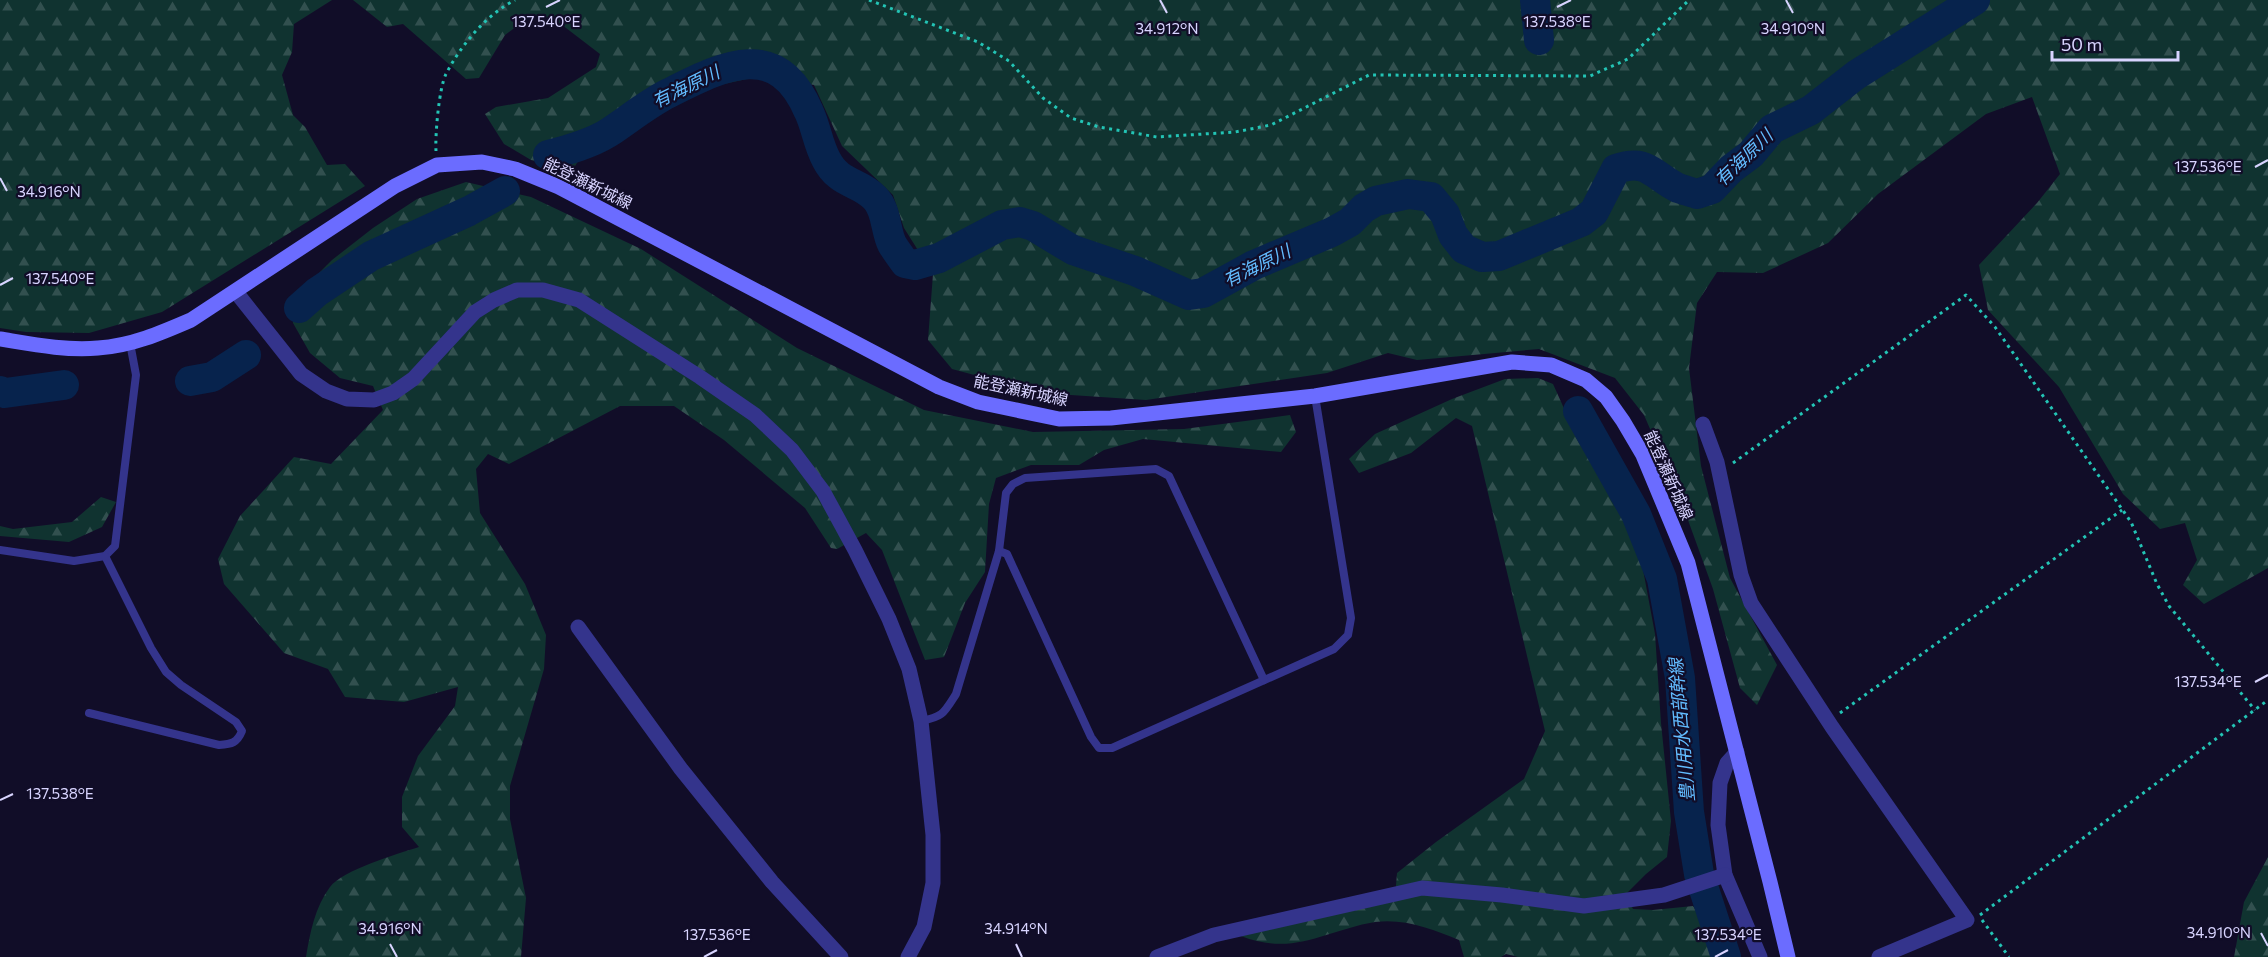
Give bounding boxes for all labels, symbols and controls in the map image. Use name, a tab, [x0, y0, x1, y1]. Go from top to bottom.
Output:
text: 137.540°E	[512, 12, 580, 30]
text: 137.538°E	[1523, 12, 1591, 30]
text: 34.912°N	[1135, 19, 1199, 37]
text: 34.910°N	[1761, 19, 1825, 37]
scale bar	[2052, 24, 2178, 62]
text: 50 m	[2061, 33, 2102, 55]
water label: 有海原川	[648, 60, 725, 112]
water label: 有海原川	[1710, 123, 1778, 190]
street label: 能登瀬新城線	[541, 153, 636, 212]
text: 137.536°E	[2174, 157, 2242, 175]
text: 34.916°N	[17, 182, 81, 200]
water label: 有海原川	[1219, 239, 1296, 291]
text: 137.540°E	[26, 269, 94, 287]
street label: 能登瀬新城線	[972, 370, 1070, 409]
street label: 能登瀬新城線	[1641, 427, 1698, 523]
water label: 豊川用水西部幹線	[1664, 655, 1698, 803]
text: 137.534°E	[2174, 672, 2242, 690]
text: 137.538°E	[26, 784, 94, 802]
text: 34.916°N	[358, 919, 422, 937]
text: 34.914°N	[984, 919, 1048, 937]
text: 34.910°N	[2187, 923, 2251, 941]
text: 137.536°E	[683, 925, 751, 943]
text: 137.534°E	[1694, 925, 1762, 943]

